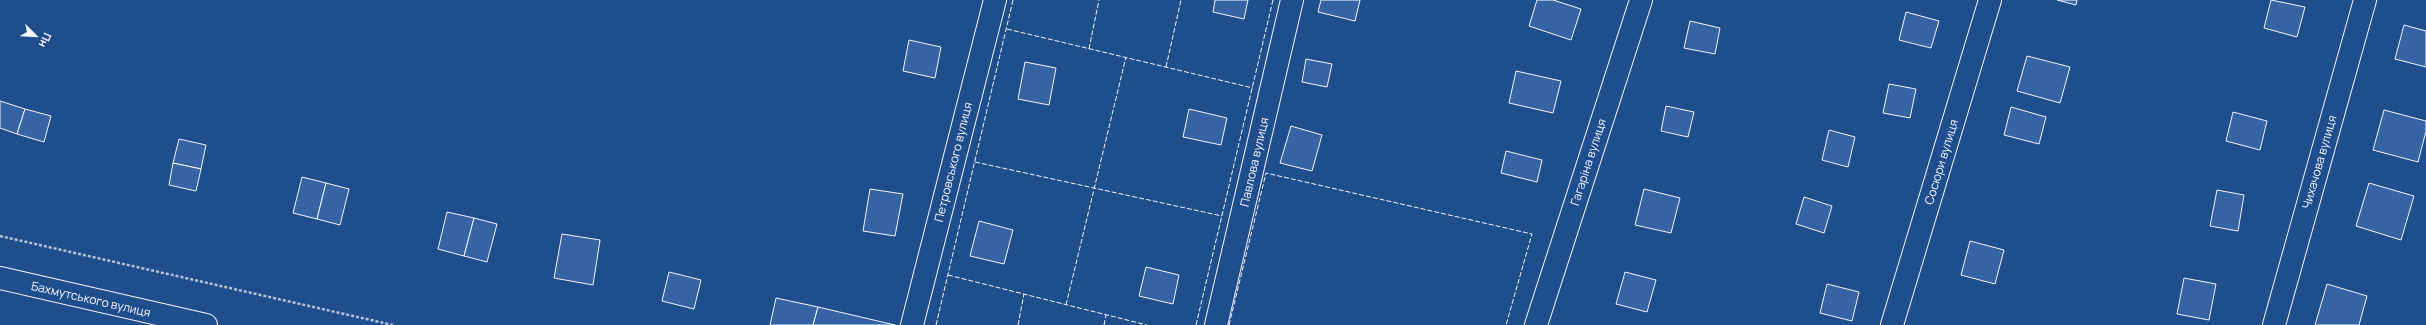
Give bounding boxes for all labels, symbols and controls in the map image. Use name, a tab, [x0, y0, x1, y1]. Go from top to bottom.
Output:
north arrow	[16, 16, 56, 56]
text: Пн	[36, 30, 55, 50]
street label: Петровського вулиця	[930, 100, 976, 224]
street label: Чихачова вулиця	[2297, 113, 2341, 211]
street label: Павлова вулиця	[1235, 116, 1273, 208]
street label: Гагаріна вулиця	[1566, 116, 1610, 208]
street label: Сосюри вулиця	[1920, 117, 1962, 207]
street label: Бахмутського вулиця	[30, 277, 152, 321]

